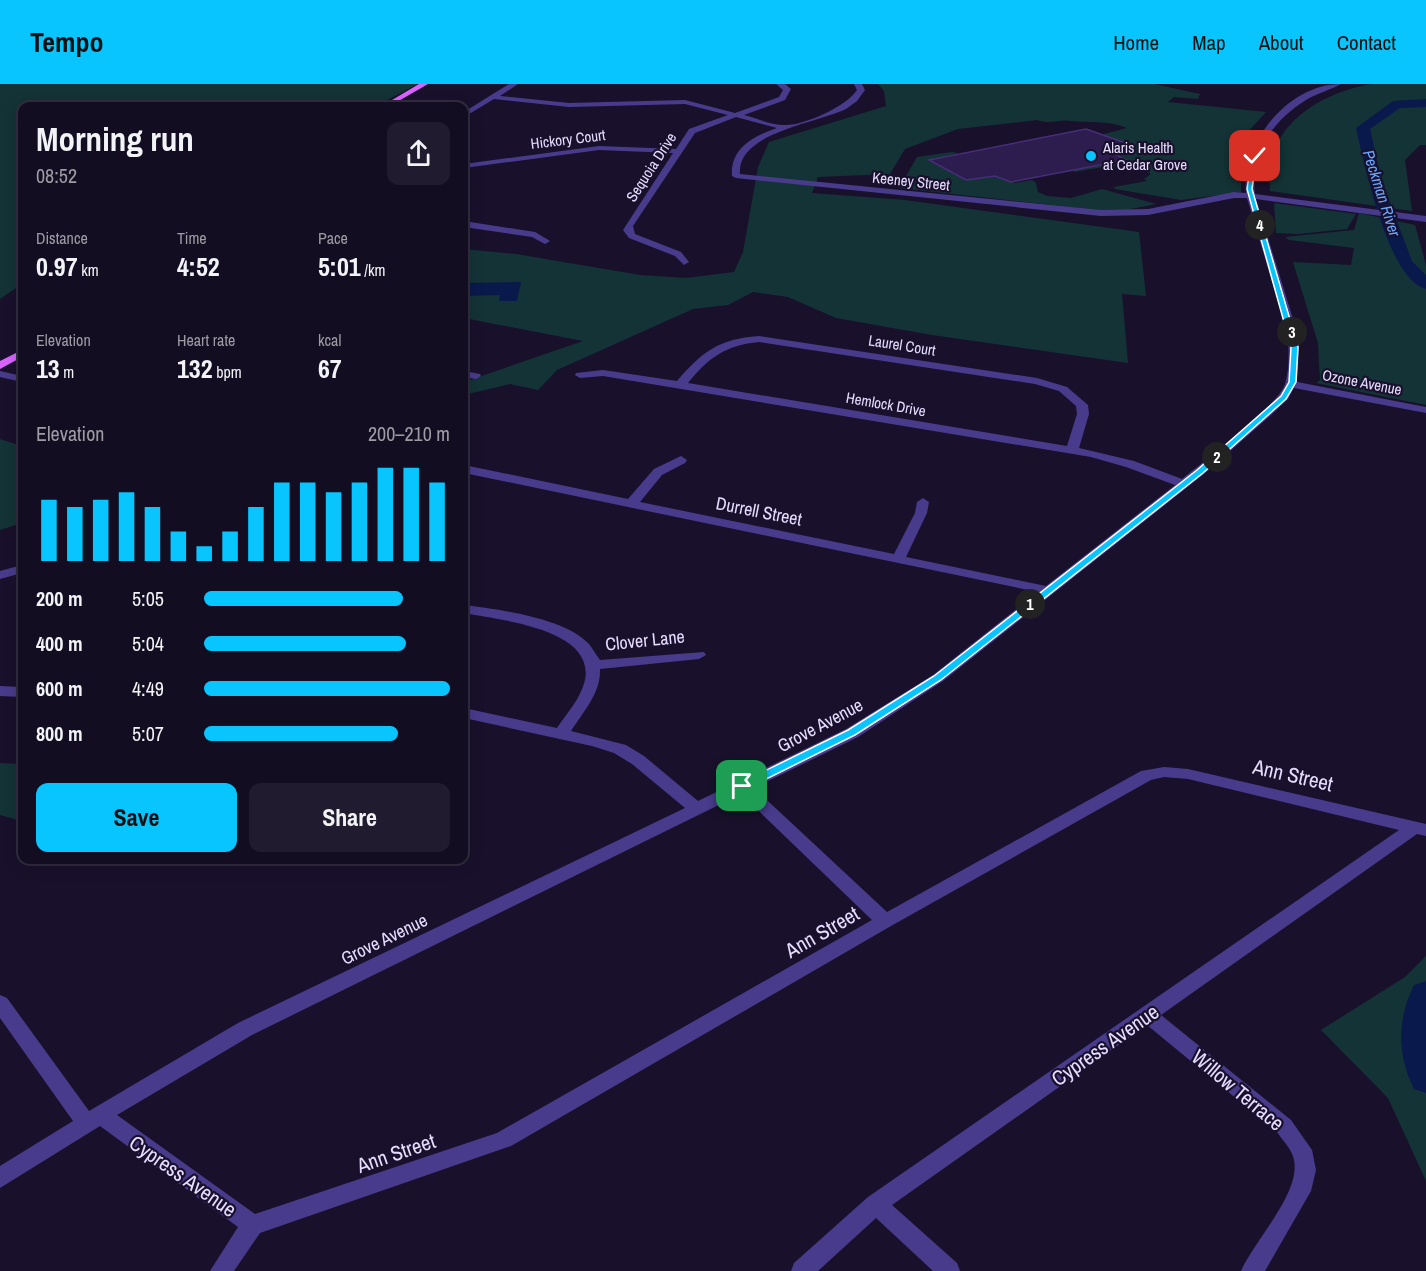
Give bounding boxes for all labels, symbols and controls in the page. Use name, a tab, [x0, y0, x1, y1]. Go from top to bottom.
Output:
text: Tempo	[30, 23, 104, 61]
text: Home	[1113, 28, 1159, 57]
text: Map	[1192, 28, 1226, 57]
text: About	[1259, 28, 1304, 57]
text: Contact	[1337, 28, 1396, 57]
text: Morning run	[36, 117, 194, 161]
button: share	[387, 122, 450, 185]
street label: Hickory Court	[529, 124, 607, 154]
street label: Sequoia Drive	[621, 128, 681, 206]
pin	[1229, 130, 1280, 181]
place label: Alaris Health at Cedar Grove	[1102, 137, 1187, 175]
icon: check	[1238, 139, 1271, 172]
water label: Peckman River	[1358, 147, 1407, 240]
marker: Alaris Health at Cedar Grove	[1084, 149, 1098, 163]
text: 08:52	[36, 162, 77, 189]
street label: Keeney Street	[871, 166, 951, 196]
pin: 4	[1245, 210, 1275, 240]
text: 4	[1256, 214, 1264, 236]
text: Distance	[36, 227, 88, 249]
text: Time	[177, 227, 207, 249]
text: Pace	[318, 227, 348, 249]
text: 0.97	[36, 249, 78, 284]
text: 4:52	[177, 249, 220, 284]
text: 5:01	[318, 249, 361, 284]
text: km	[78, 259, 99, 281]
text: /km	[361, 259, 385, 281]
pin: 3	[1277, 317, 1307, 347]
text: 3	[1288, 321, 1296, 343]
text: Elevation	[36, 329, 91, 351]
text: Heart rate	[177, 329, 235, 351]
text: kcal	[318, 329, 341, 351]
street label: Laurel Court	[867, 329, 938, 361]
text: 13	[36, 351, 60, 386]
text: 132	[177, 351, 213, 386]
text: 67	[318, 351, 342, 386]
text: m	[60, 361, 74, 383]
text: bpm	[213, 361, 242, 383]
street label: Ozone Avenue	[1320, 364, 1404, 400]
street label: Hemlock Drive	[844, 387, 928, 421]
text: Elevation	[36, 420, 104, 447]
text: 200–210 m	[368, 420, 450, 447]
pin: 2	[1202, 442, 1232, 472]
text: 2	[1213, 446, 1221, 468]
street label: Durrell Street	[714, 490, 804, 532]
text: 200 m	[36, 585, 83, 612]
text: 5:05	[132, 585, 164, 612]
pin: 1	[1015, 589, 1045, 619]
text: 1	[1026, 593, 1034, 615]
street label: Clover Lane	[604, 623, 686, 657]
text: 400 m	[36, 630, 83, 657]
text: 5:04	[132, 630, 164, 657]
text: 600 m	[36, 675, 83, 702]
text: 4:49	[132, 675, 164, 702]
street label: Grove Avenue	[773, 692, 867, 758]
text: 800 m	[36, 720, 83, 747]
text: 5:07	[132, 720, 164, 747]
street label: Ann Street	[1249, 751, 1336, 798]
pin	[716, 760, 767, 811]
icon: arrive	[725, 769, 758, 802]
button: Save	[36, 783, 237, 852]
button: Share	[249, 783, 450, 852]
street label: Ann Street	[779, 899, 865, 965]
street label: Grove Avenue	[337, 907, 431, 971]
street label: Cypress Avenue	[1045, 997, 1165, 1093]
street label: Willow Terrace	[1186, 1043, 1290, 1137]
street label: Ann Street	[352, 1126, 439, 1180]
street label: Cypress Avenue	[123, 1128, 243, 1224]

